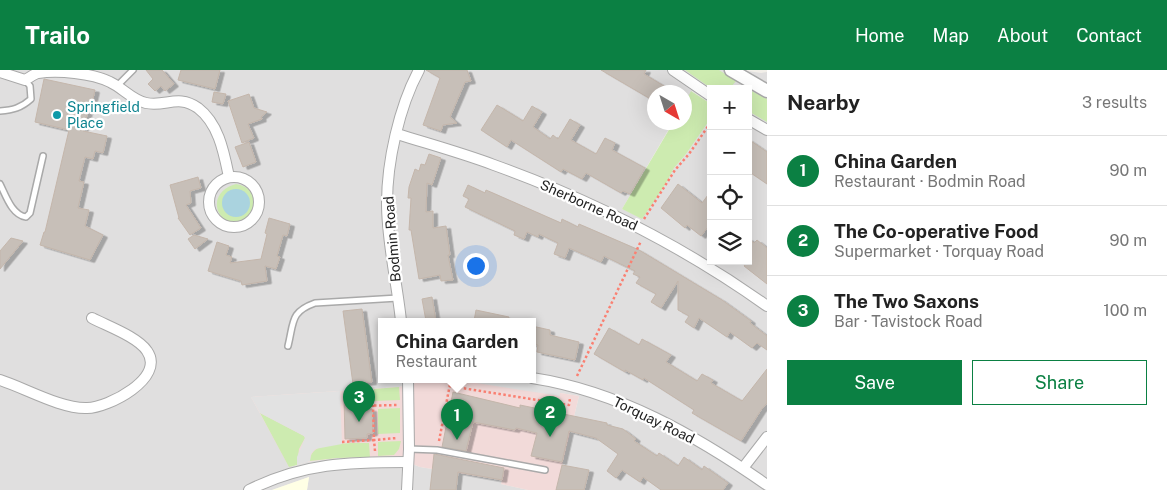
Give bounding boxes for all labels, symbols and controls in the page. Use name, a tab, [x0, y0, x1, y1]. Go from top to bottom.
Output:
text: Trailo	[25, 21, 90, 49]
text: Home	[855, 25, 905, 46]
text: Map	[933, 25, 969, 46]
text: About	[997, 25, 1048, 46]
text: Contact	[1076, 25, 1142, 46]
north arrow	[647, 85, 692, 130]
map controls	[707, 85, 752, 265]
button: +	[707, 85, 752, 130]
text: Nearby	[787, 90, 860, 115]
text: 3 results	[1082, 93, 1147, 112]
place label: Springfield Place	[67, 99, 140, 131]
marker: Springfield Place	[51, 109, 63, 121]
button: −	[707, 130, 752, 175]
text: China Garden	[834, 150, 957, 172]
text: 1	[800, 161, 806, 180]
text: 90 m	[1110, 161, 1147, 180]
text: Restaurant · Bodmin Road	[834, 172, 1026, 191]
button: locate	[707, 175, 752, 220]
street label: Sherborne Road	[538, 176, 640, 234]
street label: Bodmin Road	[380, 195, 404, 283]
button: layers	[707, 220, 752, 265]
text: The Co-operative Food	[834, 220, 1039, 242]
text: 2	[798, 231, 808, 250]
text: 90 m	[1110, 231, 1147, 250]
text: Supermarket · Torquay Road	[834, 242, 1044, 261]
your location	[463, 253, 489, 279]
text: The Two Saxons	[834, 290, 979, 312]
text: 3	[798, 301, 808, 320]
text: 100 m	[1103, 301, 1147, 320]
text: Bar · Tavistock Road	[834, 312, 983, 331]
popup	[378, 318, 536, 383]
text: China Garden	[395, 330, 519, 352]
text: Restaurant	[395, 352, 477, 371]
button: Save	[787, 360, 962, 405]
button: Share	[972, 360, 1147, 405]
pin: 3	[343, 381, 375, 422]
street label: Torquay Road	[611, 393, 697, 447]
pin: 2	[534, 396, 566, 437]
pin: 1	[441, 399, 473, 440]

